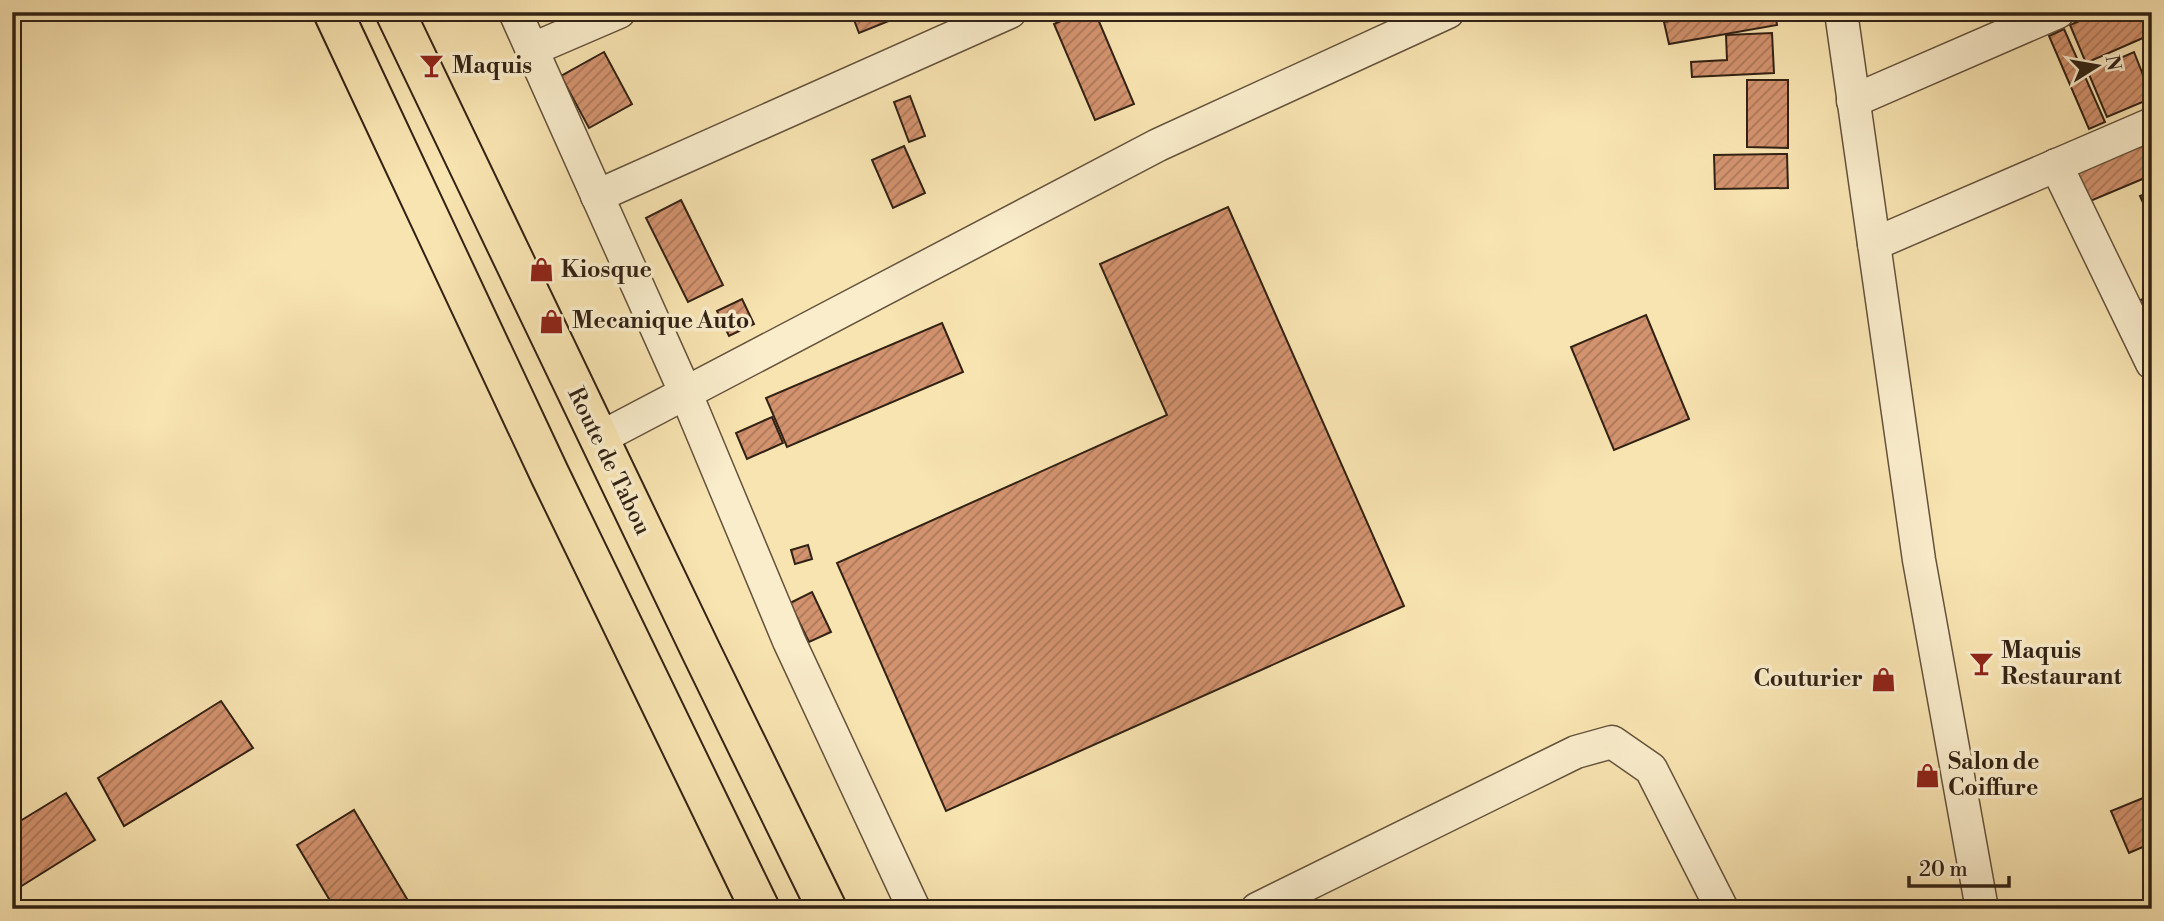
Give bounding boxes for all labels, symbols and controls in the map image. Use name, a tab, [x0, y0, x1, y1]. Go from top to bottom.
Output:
north arrow	[2062, 32, 2132, 102]
bar icon: Maquis	[418, 52, 446, 80]
place label: Maquis	[452, 52, 532, 80]
text: N	[2099, 53, 2126, 73]
shop icon: Kiosque	[527, 256, 555, 284]
place label: Kiosque	[561, 256, 652, 284]
shop icon: Mecanique Auto	[538, 307, 566, 335]
place label: Mecanique Auto	[572, 307, 749, 335]
street label: Route de Tabou	[561, 382, 657, 540]
place label: Maquis Restaurant	[2001, 637, 2122, 691]
bar icon: Maquis Restaurant	[1967, 650, 1995, 678]
place label: Couturier	[1753, 665, 1863, 693]
shop icon: Couturier	[1869, 665, 1897, 693]
place label: Salon de Coiffure	[1948, 748, 2039, 802]
shop icon: Salon de Coiffure	[1914, 761, 1942, 789]
scale bar	[1909, 844, 2008, 888]
text: 20 m	[1919, 857, 1968, 883]

